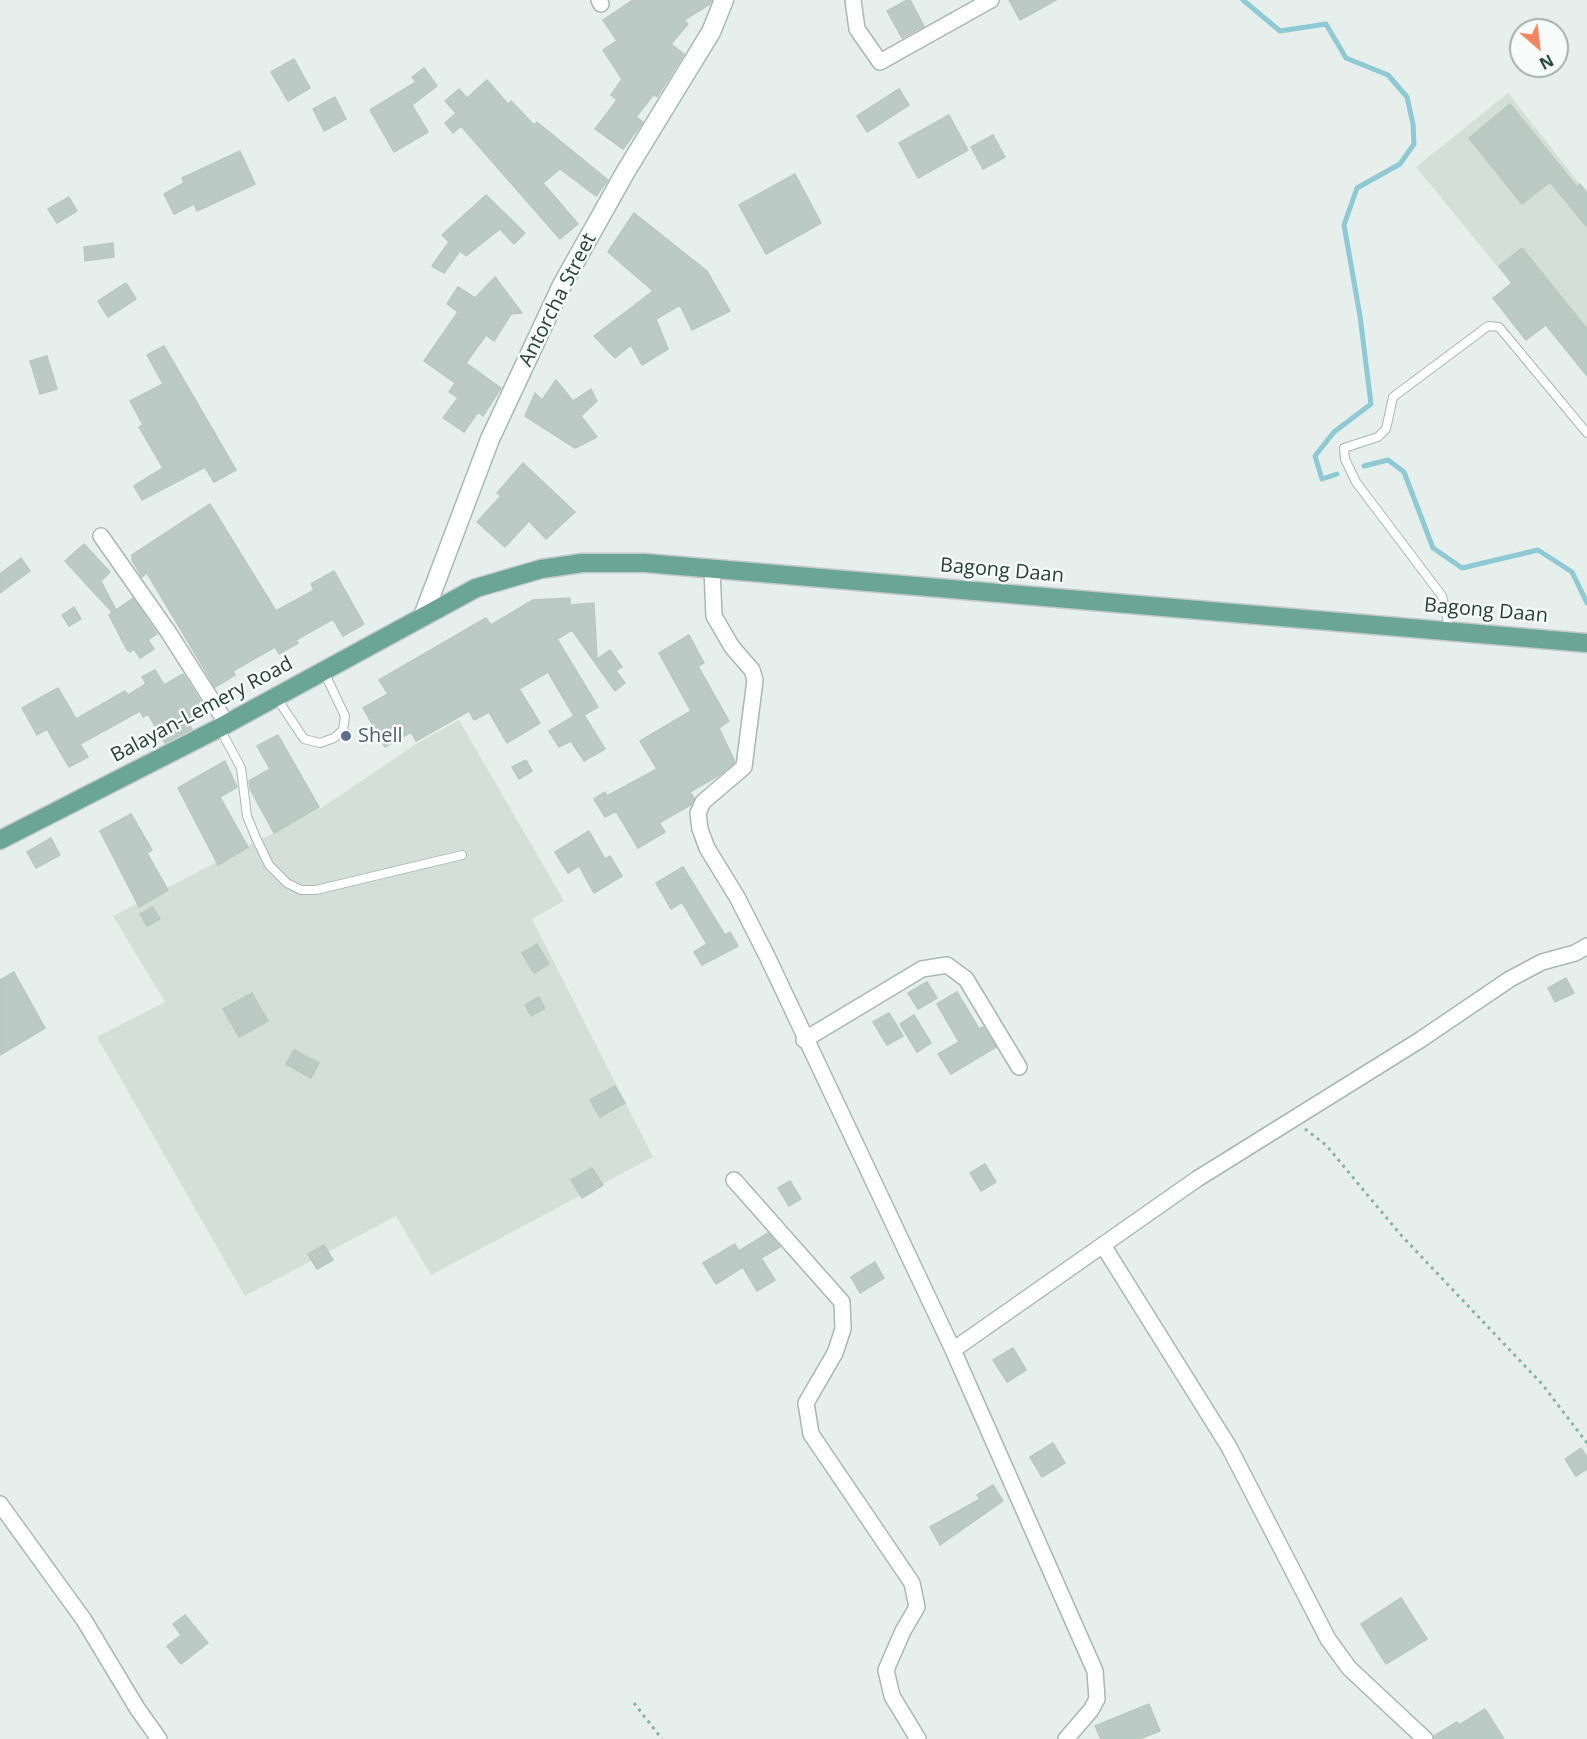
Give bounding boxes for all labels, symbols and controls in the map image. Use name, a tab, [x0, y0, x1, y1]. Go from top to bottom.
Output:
north arrow	[1509, 18, 1569, 78]
text: N	[1536, 49, 1557, 75]
street label: Antorcha Street	[514, 229, 602, 371]
street label: Bagong Daan	[939, 554, 1065, 588]
street label: Bagong Daan	[1423, 594, 1549, 628]
street label: Balayan-Lemery Road	[107, 652, 297, 768]
place label: Shell	[358, 724, 403, 748]
marker: Shell	[339, 729, 353, 743]

